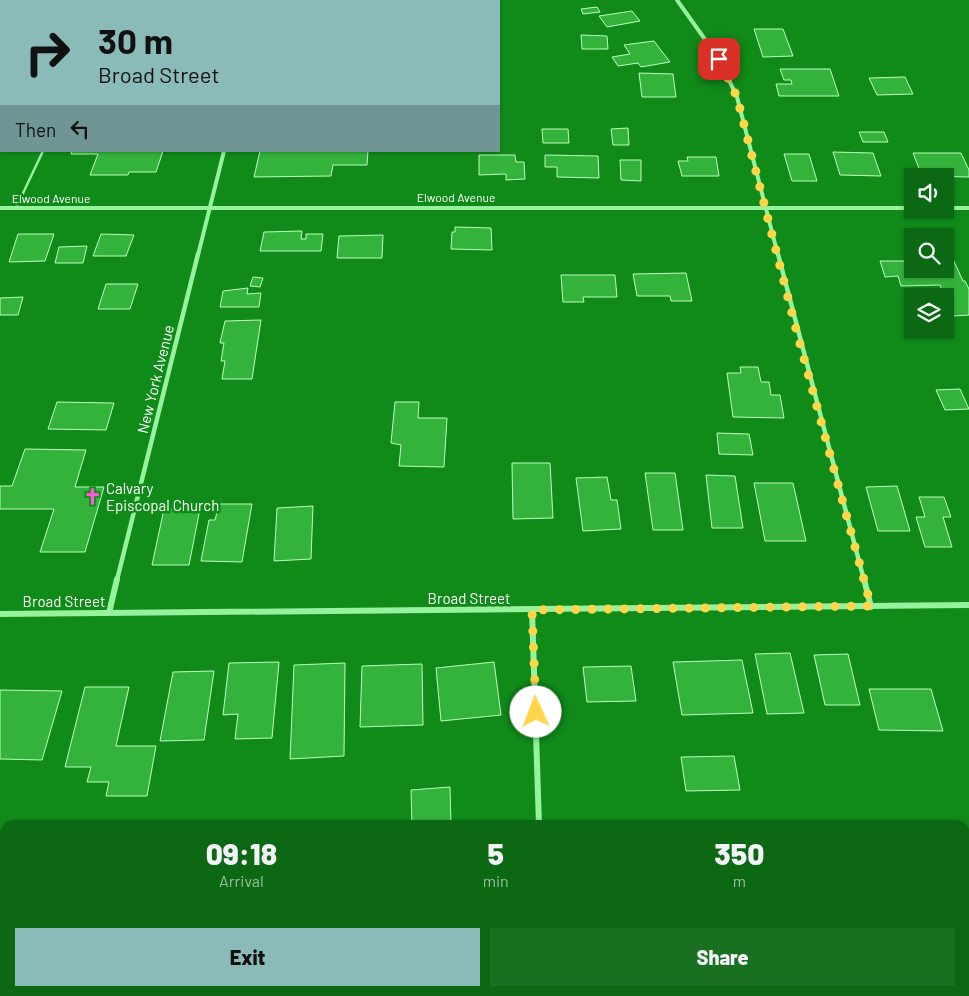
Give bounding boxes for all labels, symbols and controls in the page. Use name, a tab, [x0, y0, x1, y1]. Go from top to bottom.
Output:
text: 30 m	[98, 19, 173, 61]
icon: right	[15, 20, 80, 85]
pin	[698, 38, 740, 80]
icon: arrive	[705, 45, 733, 73]
text: Broad Street	[98, 61, 219, 87]
icon: left	[66, 115, 94, 143]
text: Then	[15, 118, 56, 141]
map controls	[904, 168, 954, 338]
button: sound	[904, 168, 954, 218]
street label: Elwood Avenue	[417, 190, 495, 204]
street label: Elwood Avenue	[12, 191, 90, 205]
button: search	[904, 228, 954, 278]
button: layers	[904, 288, 954, 338]
street label: New York Avenue	[133, 323, 177, 435]
place label: Calvary Episcopal Church	[106, 479, 219, 514]
church icon: Calvary Episcopal Church	[82, 487, 102, 507]
street label: Broad Street	[428, 589, 510, 607]
street label: Broad Street	[23, 592, 105, 610]
position arrow	[509, 685, 561, 737]
text: 09:18	[206, 835, 277, 871]
text: 5	[488, 835, 504, 871]
text: 350	[714, 835, 764, 871]
text: Arrival	[219, 871, 264, 890]
text: min	[483, 871, 509, 890]
text: m	[733, 871, 746, 890]
button: Exit	[15, 928, 480, 986]
button: Share	[490, 928, 955, 986]

